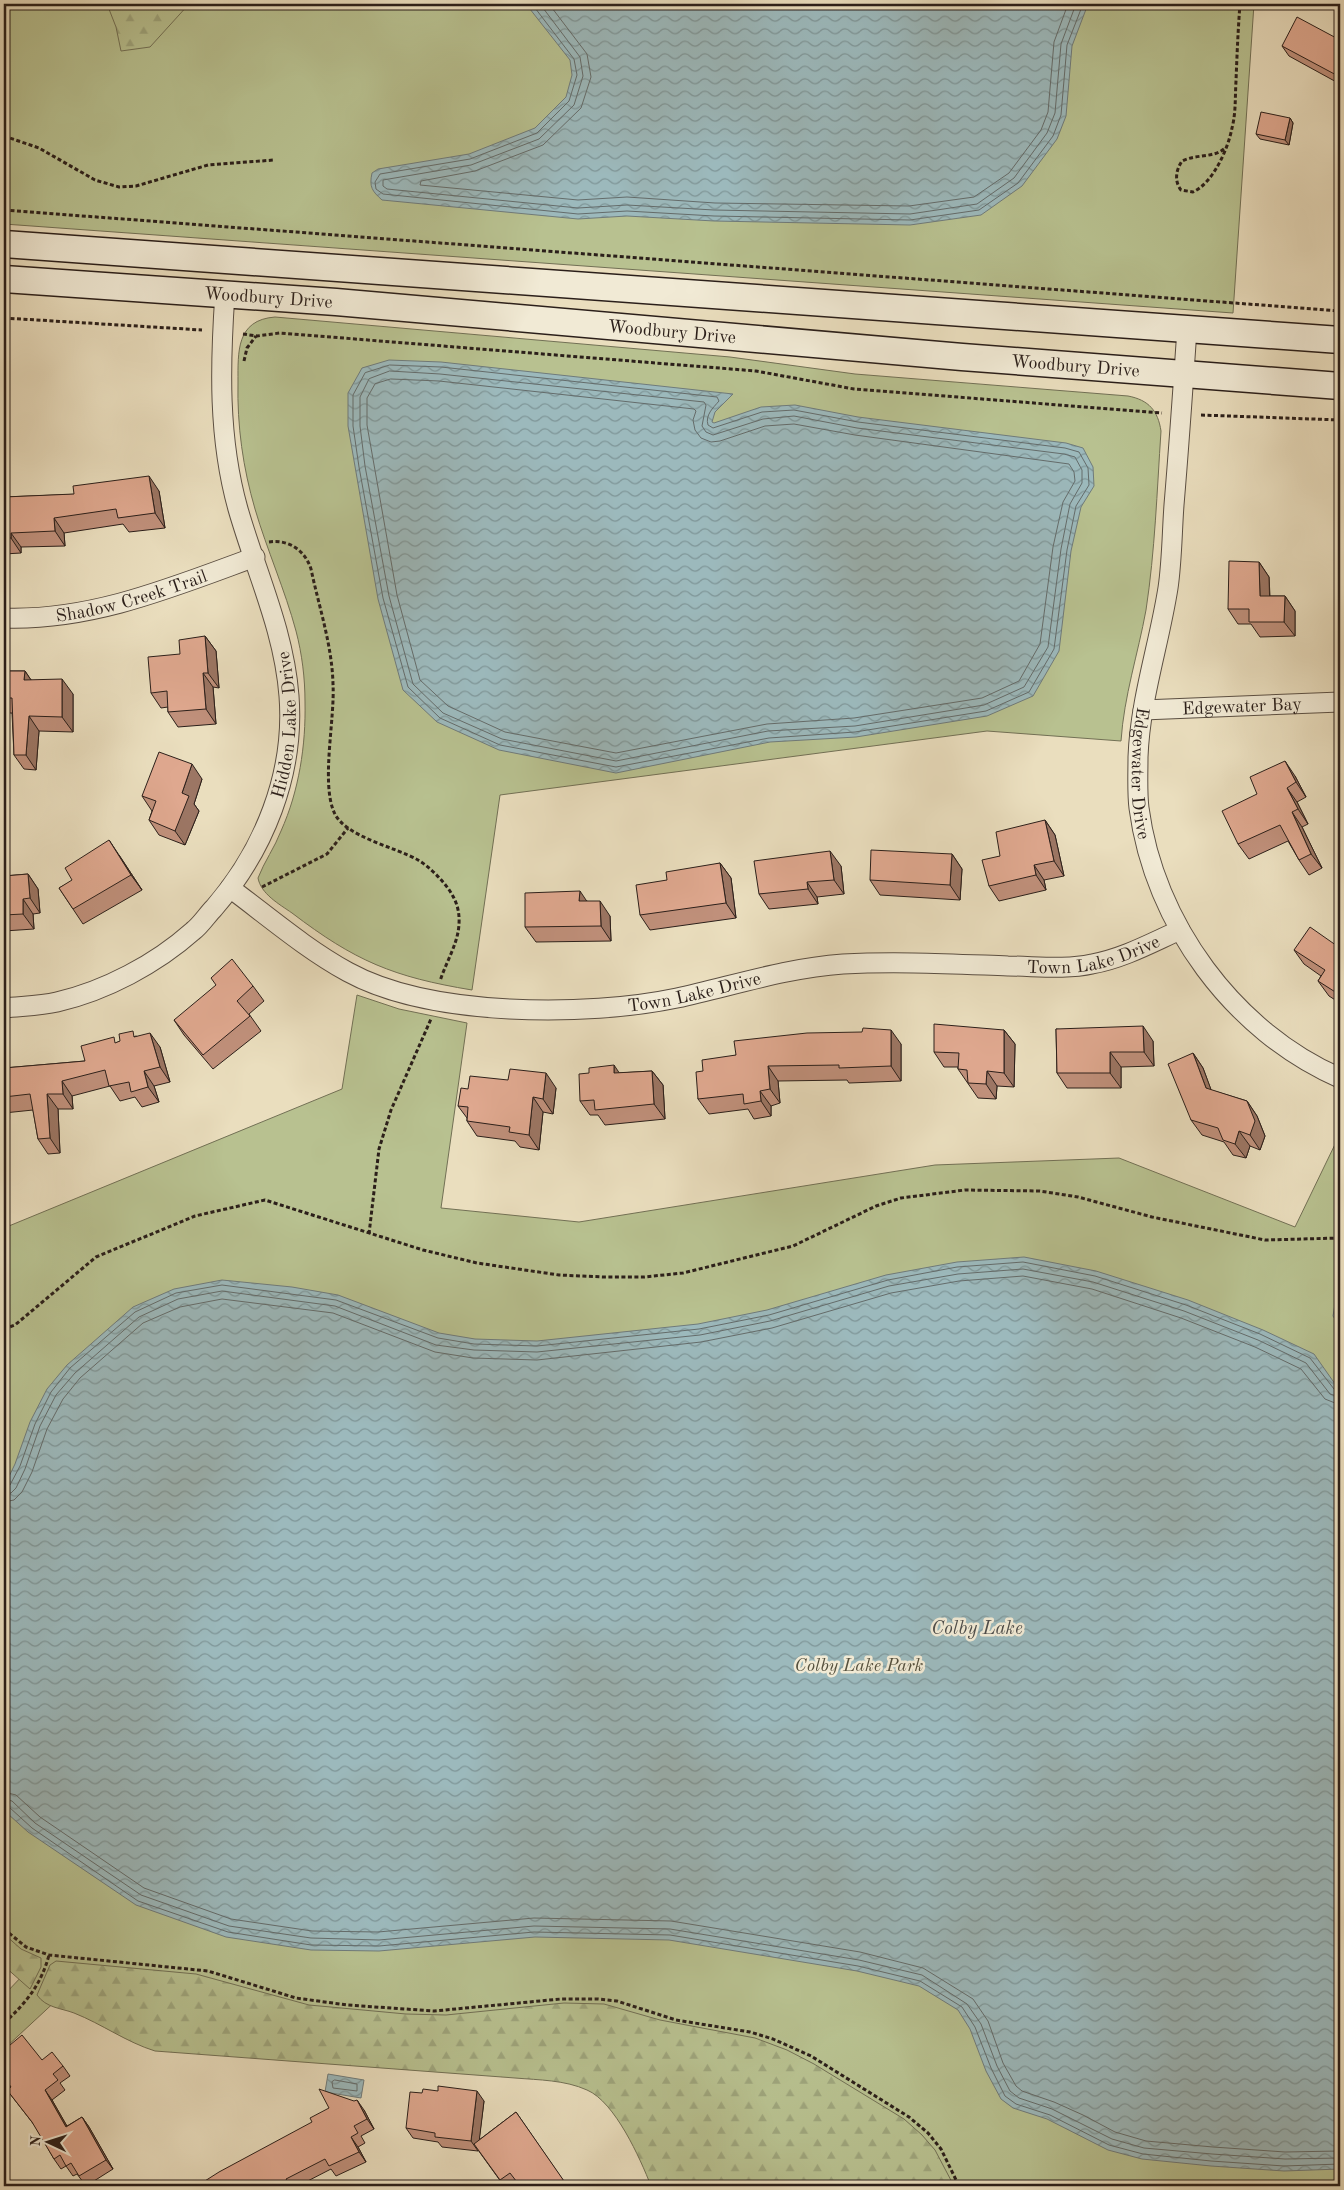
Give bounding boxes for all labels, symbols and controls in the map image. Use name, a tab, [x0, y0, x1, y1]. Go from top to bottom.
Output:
street label: Woodbury Drive	[203, 285, 333, 312]
street label: Woodbury Drive	[607, 318, 737, 347]
street label: Woodbury Drive	[1010, 353, 1140, 381]
street label: Shadow Creek Trail	[55, 567, 210, 626]
street label: Hidden Lake Drive	[269, 650, 300, 801]
street label: Edgewater Bay	[1182, 696, 1303, 718]
street label: Edgewater Drive	[1128, 706, 1152, 841]
street label: Town Lake Drive	[1026, 933, 1163, 977]
street label: Town Lake Drive	[627, 970, 763, 1016]
water label: Colby Lake	[931, 1620, 1023, 1639]
park label: Colby Lake Park	[795, 1657, 924, 1675]
north arrow	[22, 2118, 72, 2168]
text: N	[29, 2135, 43, 2147]

